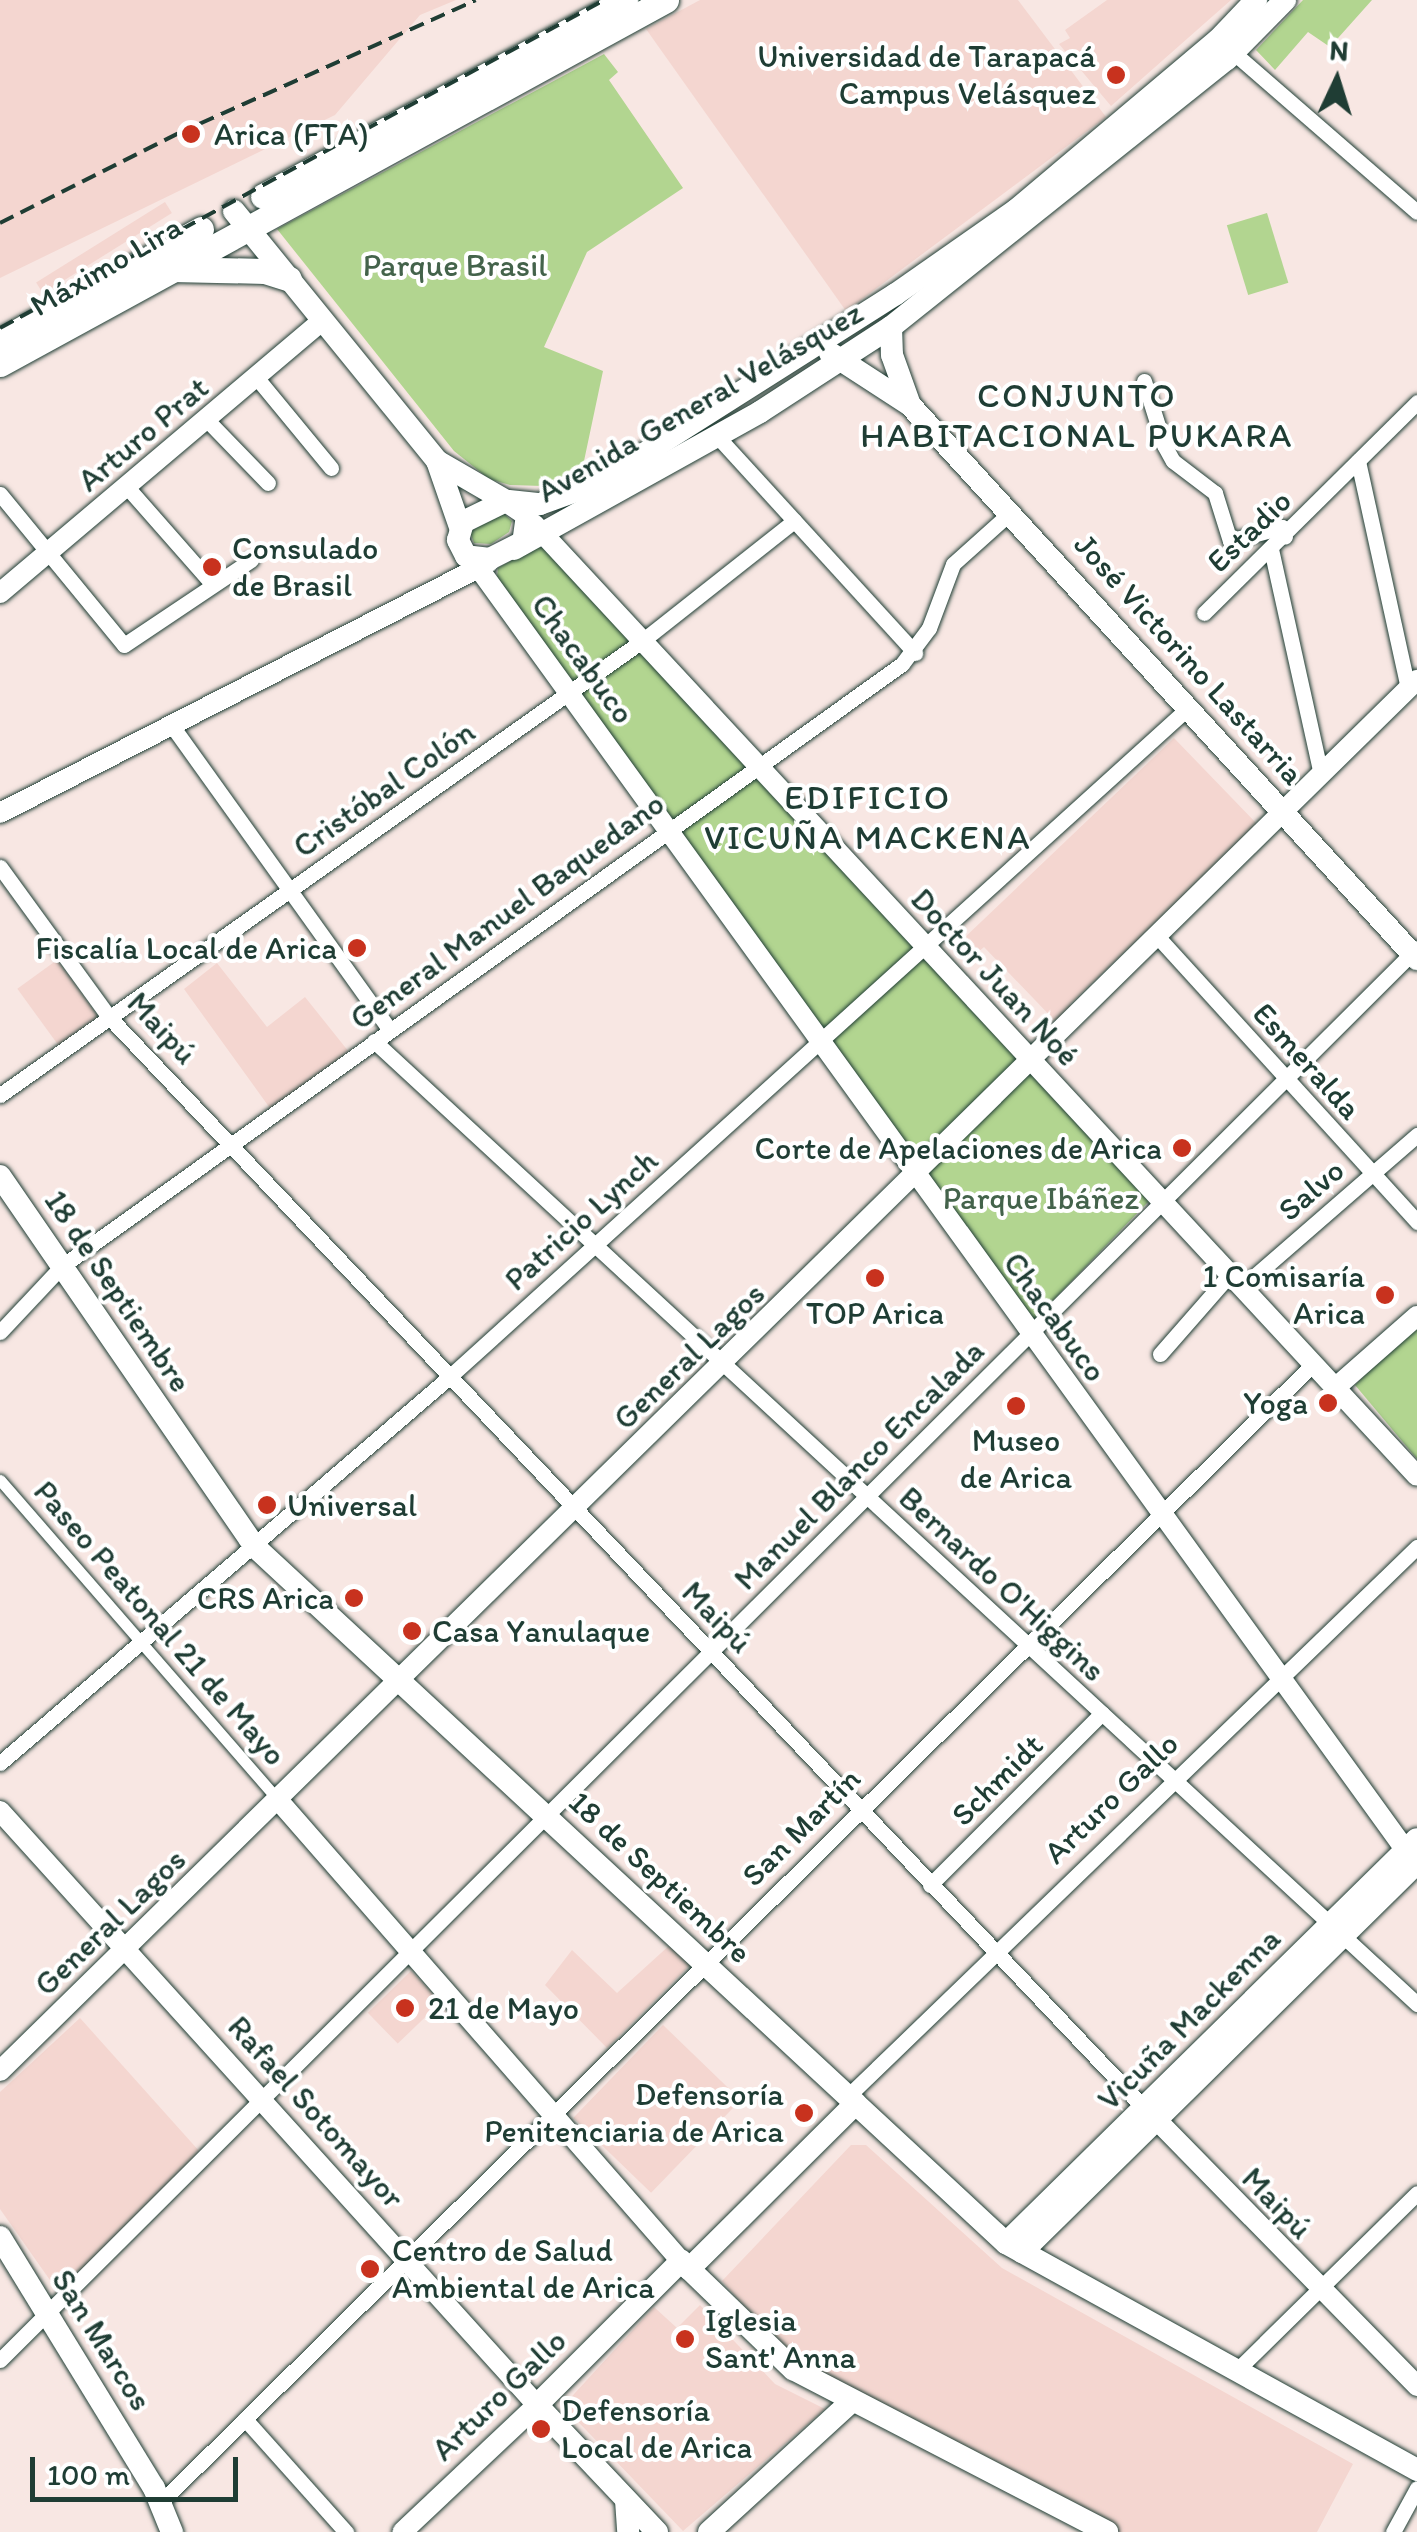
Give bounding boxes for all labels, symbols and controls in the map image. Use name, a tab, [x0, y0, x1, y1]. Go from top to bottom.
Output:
north arrow	[1287, 30, 1387, 130]
text: N	[1328, 32, 1350, 68]
place label: Universidad de Tarapacá Campus Velásquez	[761, 38, 1096, 113]
marker: Universidad de Tarapacá Campus Velásquez	[1105, 64, 1127, 86]
place label: Arica (FTA)	[214, 115, 369, 153]
marker: Arica (FTA)	[178, 121, 204, 147]
street label: Máximo Lira	[24, 207, 188, 325]
park label: Parque Brasil	[363, 246, 547, 284]
street label: Avenida General Velásquez	[531, 293, 869, 511]
street label: Arturo Prat	[70, 368, 216, 500]
district label: CONJUNTO HABITACIONAL PUKARA	[861, 374, 1293, 456]
street label: Estadio	[1199, 482, 1299, 580]
street label: José Victorino Lastarria	[1066, 525, 1312, 793]
place label: Consulado de Brasil	[232, 530, 378, 605]
marker: Consulado de Brasil	[201, 556, 223, 578]
street label: Chacabuco	[523, 587, 643, 731]
street label: Cristóbal Colón	[286, 712, 482, 866]
district label: EDIFICIO VICUÑA MACKENA	[704, 776, 1032, 858]
street label: General Manuel Baquedano	[342, 784, 672, 1038]
street label: Doctor Juan Noé	[903, 881, 1087, 1073]
place label: Fiscalía Local de Arica	[36, 929, 337, 967]
marker: Fiscalía Local de Arica	[346, 937, 368, 959]
street label: Maipú	[119, 984, 205, 1072]
street label: Esmeralda	[1245, 995, 1369, 1127]
place label: Corte de Apelaciones de Arica	[755, 1129, 1162, 1167]
marker: Corte de Apelaciones de Arica	[1171, 1137, 1193, 1159]
street label: Patricio Lynch	[497, 1141, 665, 1299]
street label: Salvo	[1270, 1151, 1352, 1229]
park label: Parque Ibáñez	[943, 1179, 1139, 1217]
street label: 18 de Septiembre	[36, 1182, 200, 1400]
street label: Chacabuco	[995, 1245, 1115, 1389]
place label: 1 Comisaría Arica	[1202, 1258, 1365, 1333]
marker: TOP Arica	[864, 1267, 886, 1289]
street label: General Lagos	[605, 1274, 773, 1438]
marker: 1 Comisaría Arica	[1374, 1284, 1396, 1306]
place label: TOP Arica	[806, 1294, 944, 1332]
street label: Manuel Blanco Encalada	[726, 1332, 992, 1598]
place label: Yoga	[1243, 1384, 1308, 1422]
marker: Yoga	[1317, 1392, 1339, 1414]
marker: Museo de Arica	[1005, 1395, 1027, 1417]
place label: Museo de Arica	[960, 1422, 1072, 1497]
street label: Paseo Peatonal 21 de Mayo	[26, 1473, 294, 1773]
street label: Bernardo O'Higgins	[891, 1479, 1113, 1689]
place label: Universal	[287, 1486, 417, 1524]
marker: Universal	[256, 1494, 278, 1516]
street label: Maipú	[674, 1573, 760, 1661]
place label: CRS Arica	[197, 1579, 334, 1617]
marker: CRS Arica	[343, 1587, 365, 1609]
place label: Casa Yanulaque	[432, 1612, 650, 1650]
marker: Casa Yanulaque	[401, 1620, 423, 1642]
street label: Arturo Gallo	[1036, 1724, 1186, 1872]
street label: Schmidt	[943, 1726, 1051, 1834]
street label: San Martín	[733, 1759, 869, 1895]
street label: 18 de Septiembre	[561, 1782, 759, 1972]
street label: General Lagos	[26, 1840, 194, 2004]
street label: Vicuña Mackenna	[1090, 1920, 1288, 2118]
place label: 21 de Mayo	[428, 1989, 580, 2027]
marker: 21 de Mayo	[392, 1995, 418, 2021]
street label: Rafael Sotomayor	[220, 2008, 412, 2216]
place label: Defensoría Penitenciaria de Arica	[485, 2076, 784, 2151]
marker: Defensoría Penitenciaria de Arica	[793, 2102, 815, 2124]
street label: Maipú	[1234, 2159, 1320, 2247]
place label: Centro de Salud Ambiental de Arica	[392, 2232, 654, 2307]
marker: Centro de Salud Ambiental de Arica	[357, 2256, 383, 2282]
street label: San Marcos	[43, 2262, 161, 2418]
place label: Iglesia Sant' Anna	[705, 2302, 855, 2377]
street label: Arturo Gallo	[424, 2321, 574, 2469]
marker: Iglesia Sant' Anna	[674, 2328, 696, 2350]
place label: Defensoría Local de Arica	[561, 2392, 752, 2467]
marker: Defensoría Local de Arica	[530, 2418, 552, 2440]
scale bar	[35, 2437, 242, 2499]
text: 100 m	[47, 2456, 130, 2493]

